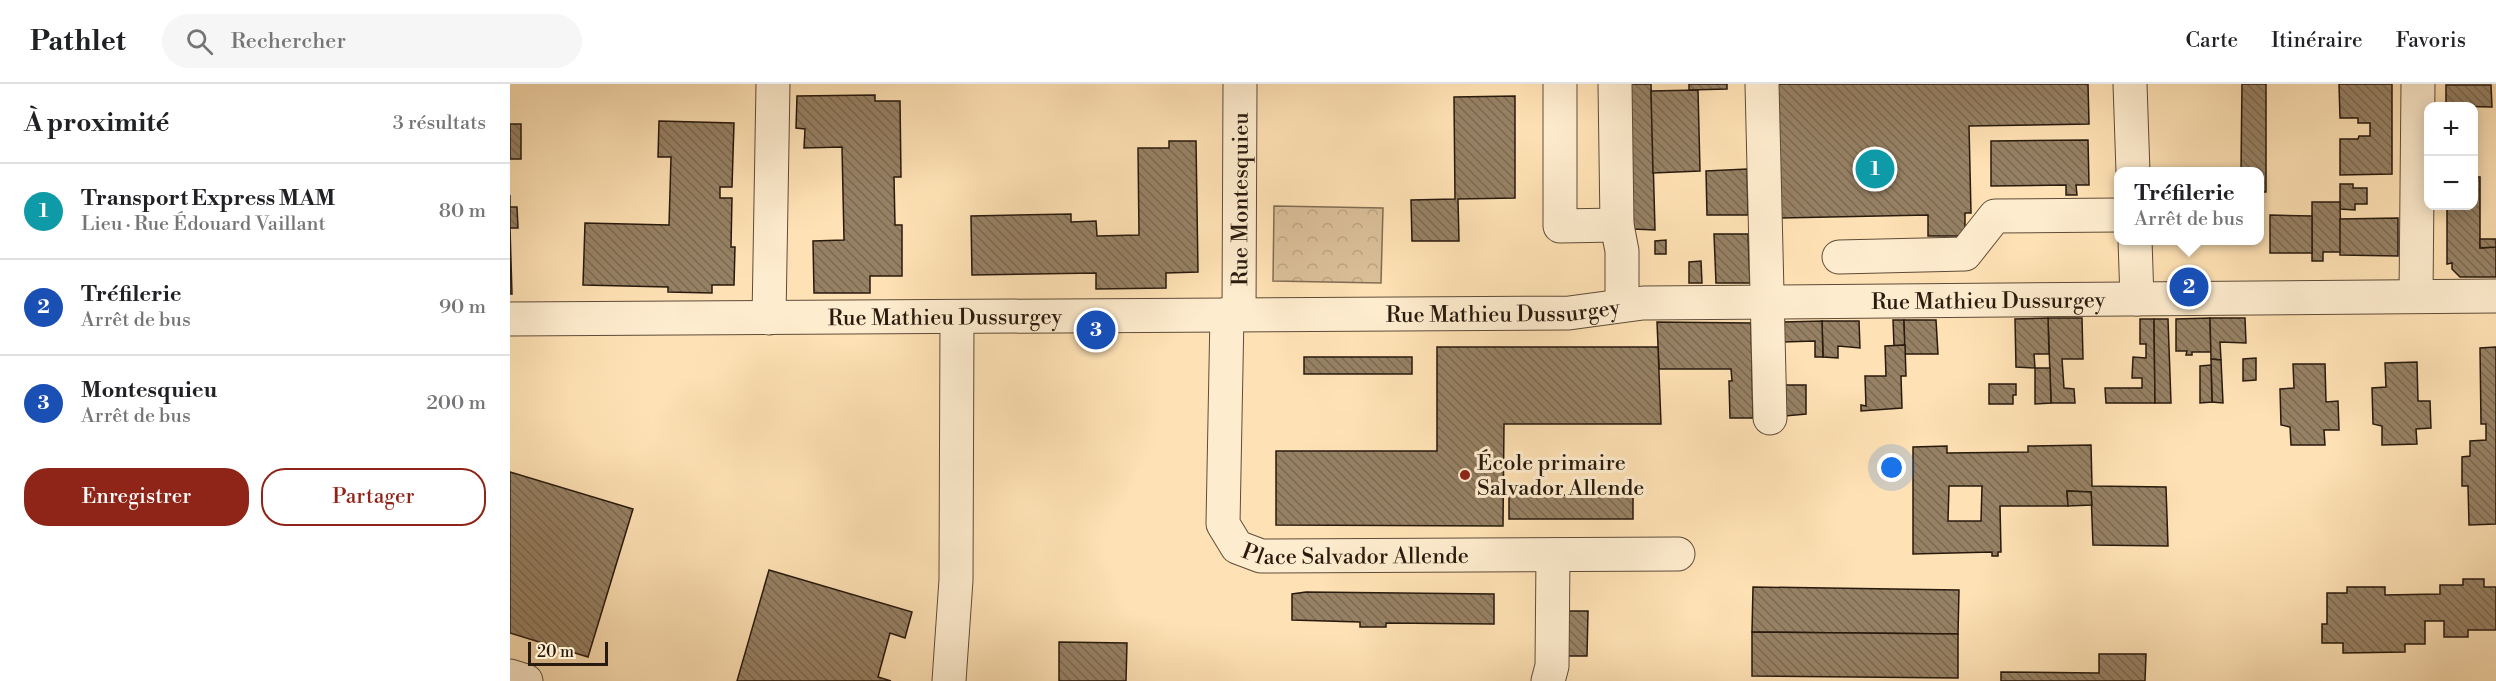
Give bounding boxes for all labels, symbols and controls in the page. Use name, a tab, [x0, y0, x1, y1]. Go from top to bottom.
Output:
search box	[162, 14, 582, 68]
text: Pathlet	[30, 24, 126, 59]
icon: search	[183, 25, 216, 58]
text: Rechercher	[231, 28, 346, 55]
text: Carte	[2186, 28, 2238, 54]
text: Itinéraire	[2271, 28, 2363, 54]
text: Favoris	[2396, 28, 2466, 54]
map controls	[2424, 102, 2478, 210]
button: +	[2424, 102, 2478, 156]
text: À proximité	[24, 107, 169, 139]
text: 3 résultats	[393, 111, 486, 136]
street label: Rue Montesquieu	[1227, 112, 1255, 286]
pin: 1	[1856, 146, 1894, 191]
button: −	[2424, 156, 2478, 210]
popup	[2114, 167, 2264, 245]
text: Tréfilerie	[2134, 180, 2235, 207]
text: Transport Express MAM	[81, 185, 335, 212]
text: 1	[39, 199, 48, 224]
text: 80 m	[439, 199, 486, 224]
text: Arrêt de bus	[2134, 207, 2244, 232]
text: Lieu · Rue Édouard Vaillant	[81, 212, 326, 237]
pin: 2	[2170, 264, 2208, 310]
text: Tréfilerie	[81, 281, 182, 308]
street label: Rue Mathieu Dussurgey	[1871, 287, 2106, 316]
street label: Rue Mathieu Dussurgey	[1386, 294, 1622, 329]
text: 2	[37, 295, 50, 320]
text: 90 m	[439, 295, 486, 320]
street label: Rue Mathieu Dussurgey	[828, 304, 1063, 332]
text: Arrêt de bus	[81, 308, 191, 333]
pin: 3	[1076, 308, 1116, 352]
text: Montesquieu	[81, 377, 217, 404]
text: 3	[37, 391, 50, 416]
text: 200 m	[426, 391, 486, 416]
text: Arrêt de bus	[81, 404, 191, 429]
place label: École primaire Salvador Allende	[1477, 449, 1644, 502]
your location	[1877, 453, 1906, 482]
button: Enregistrer	[24, 468, 249, 526]
button: Partager	[261, 468, 486, 526]
marker: École primaire Salvador Allende	[1458, 468, 1472, 482]
street label: Place Salvador Allende	[1238, 538, 1469, 571]
scale bar	[528, 639, 608, 666]
text: 20 m	[537, 642, 574, 662]

